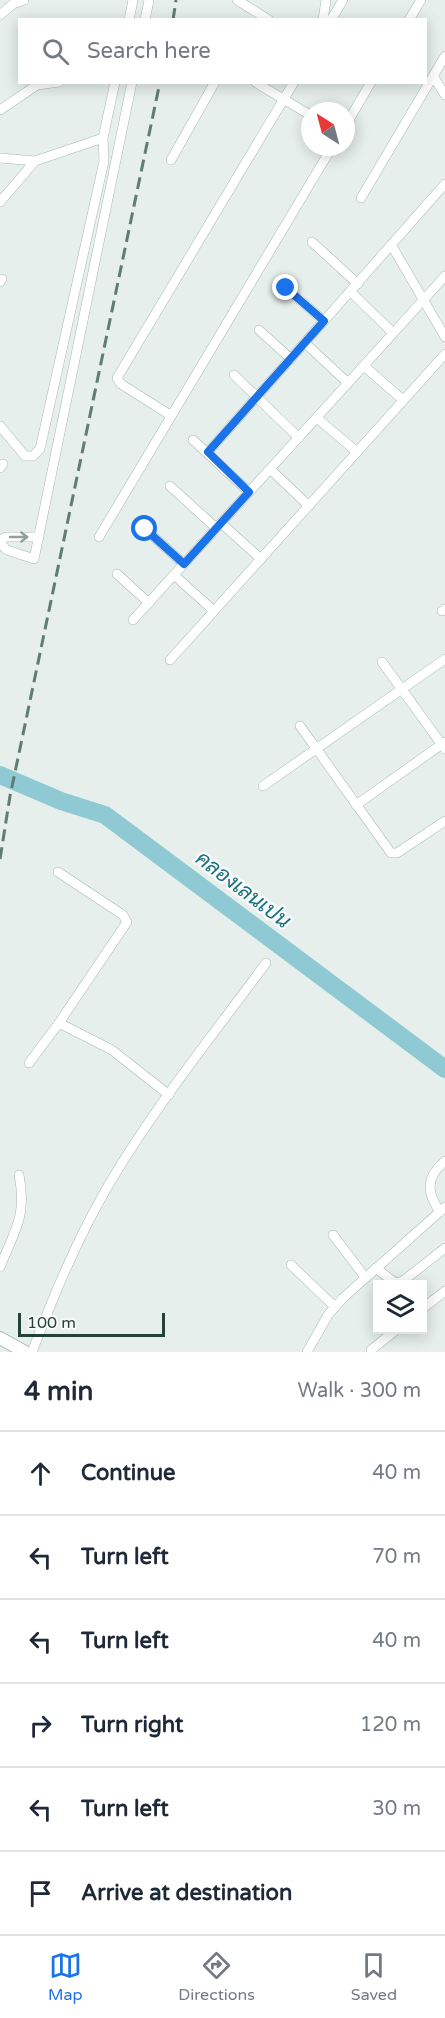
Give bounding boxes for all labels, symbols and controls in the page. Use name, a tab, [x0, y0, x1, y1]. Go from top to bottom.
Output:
search box	[18, 18, 427, 84]
icon: search	[39, 35, 72, 68]
text: Search here	[87, 38, 211, 64]
north arrow	[301, 102, 355, 156]
route end	[272, 274, 298, 300]
route start	[131, 515, 157, 541]
one-way arrow	[9, 531, 29, 543]
water label: คลองเลนเปน	[191, 846, 296, 934]
map controls	[373, 1280, 427, 1334]
button: layers	[373, 1280, 427, 1334]
scale bar	[18, 1310, 165, 1338]
text: 100 m	[27, 1313, 76, 1333]
text: 4 min	[24, 1376, 93, 1407]
text: Walk · 300 m	[298, 1379, 421, 1403]
icon: ahead	[24, 1457, 57, 1490]
text: Continue	[81, 1460, 176, 1486]
text: 40 m	[372, 1461, 421, 1485]
icon: left	[24, 1541, 57, 1574]
text: Turn left	[81, 1544, 169, 1570]
text: 70 m	[372, 1545, 421, 1569]
icon: left	[24, 1625, 57, 1658]
text: Turn left	[81, 1628, 169, 1654]
text: 40 m	[372, 1629, 421, 1653]
icon: right	[24, 1709, 57, 1742]
text: Turn right	[81, 1712, 183, 1738]
text: 120 m	[360, 1713, 421, 1737]
icon: left	[24, 1793, 57, 1826]
text: Turn left	[81, 1796, 169, 1822]
text: 30 m	[372, 1797, 421, 1821]
icon: arrive	[24, 1877, 57, 1910]
text: Arrive at destination	[81, 1880, 292, 1906]
tab: Map	[48, 1949, 82, 2005]
tab: Directions	[178, 1949, 255, 2005]
tab: Saved	[351, 1949, 397, 2005]

